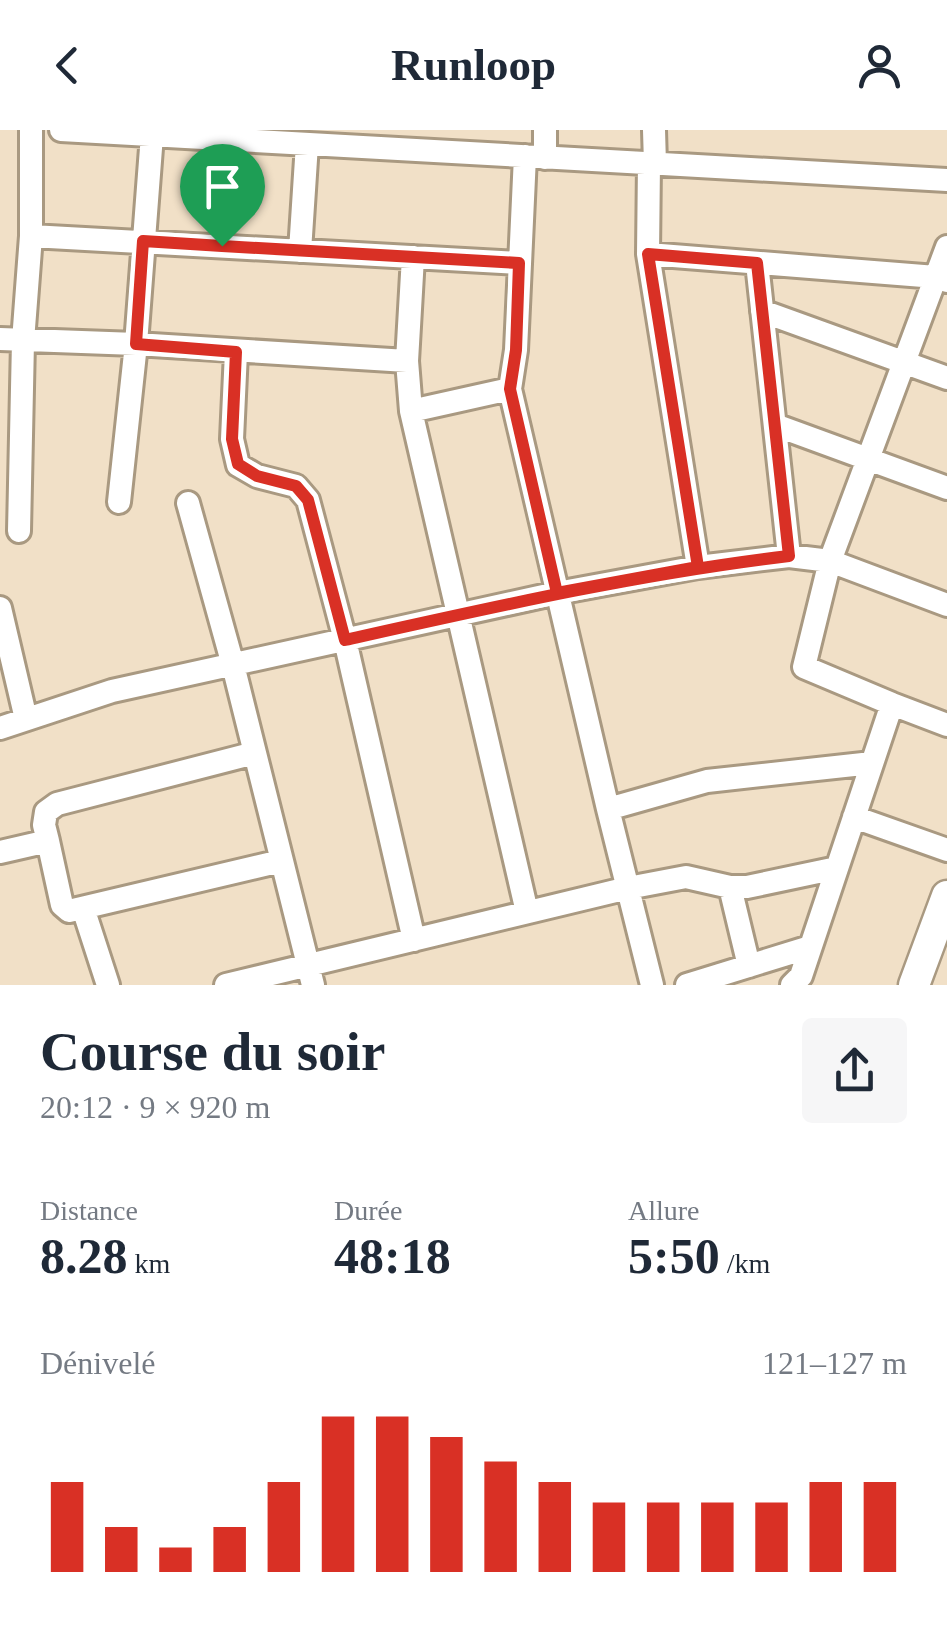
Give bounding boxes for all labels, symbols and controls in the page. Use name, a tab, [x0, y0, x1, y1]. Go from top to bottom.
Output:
icon: back	[40, 38, 95, 93]
icon: person	[852, 38, 907, 93]
text: Runloop	[391, 40, 556, 90]
pin	[180, 144, 265, 247]
icon: arrive	[195, 159, 250, 214]
button: share	[802, 1018, 907, 1123]
text: Course du soir	[40, 1021, 385, 1082]
text: 20:12 · 9 × 920 m	[40, 1089, 270, 1125]
text: Distance	[40, 1195, 138, 1226]
text: Durée	[334, 1195, 402, 1226]
text: Allure	[628, 1195, 700, 1226]
text: 8.28	[40, 1228, 128, 1284]
text: 48:18	[334, 1228, 451, 1284]
text: 5:50	[628, 1228, 720, 1284]
text: km	[128, 1248, 170, 1279]
text: /km	[720, 1248, 770, 1279]
text: Dénivelé	[40, 1345, 156, 1381]
text: 121–127 m	[762, 1345, 907, 1381]

